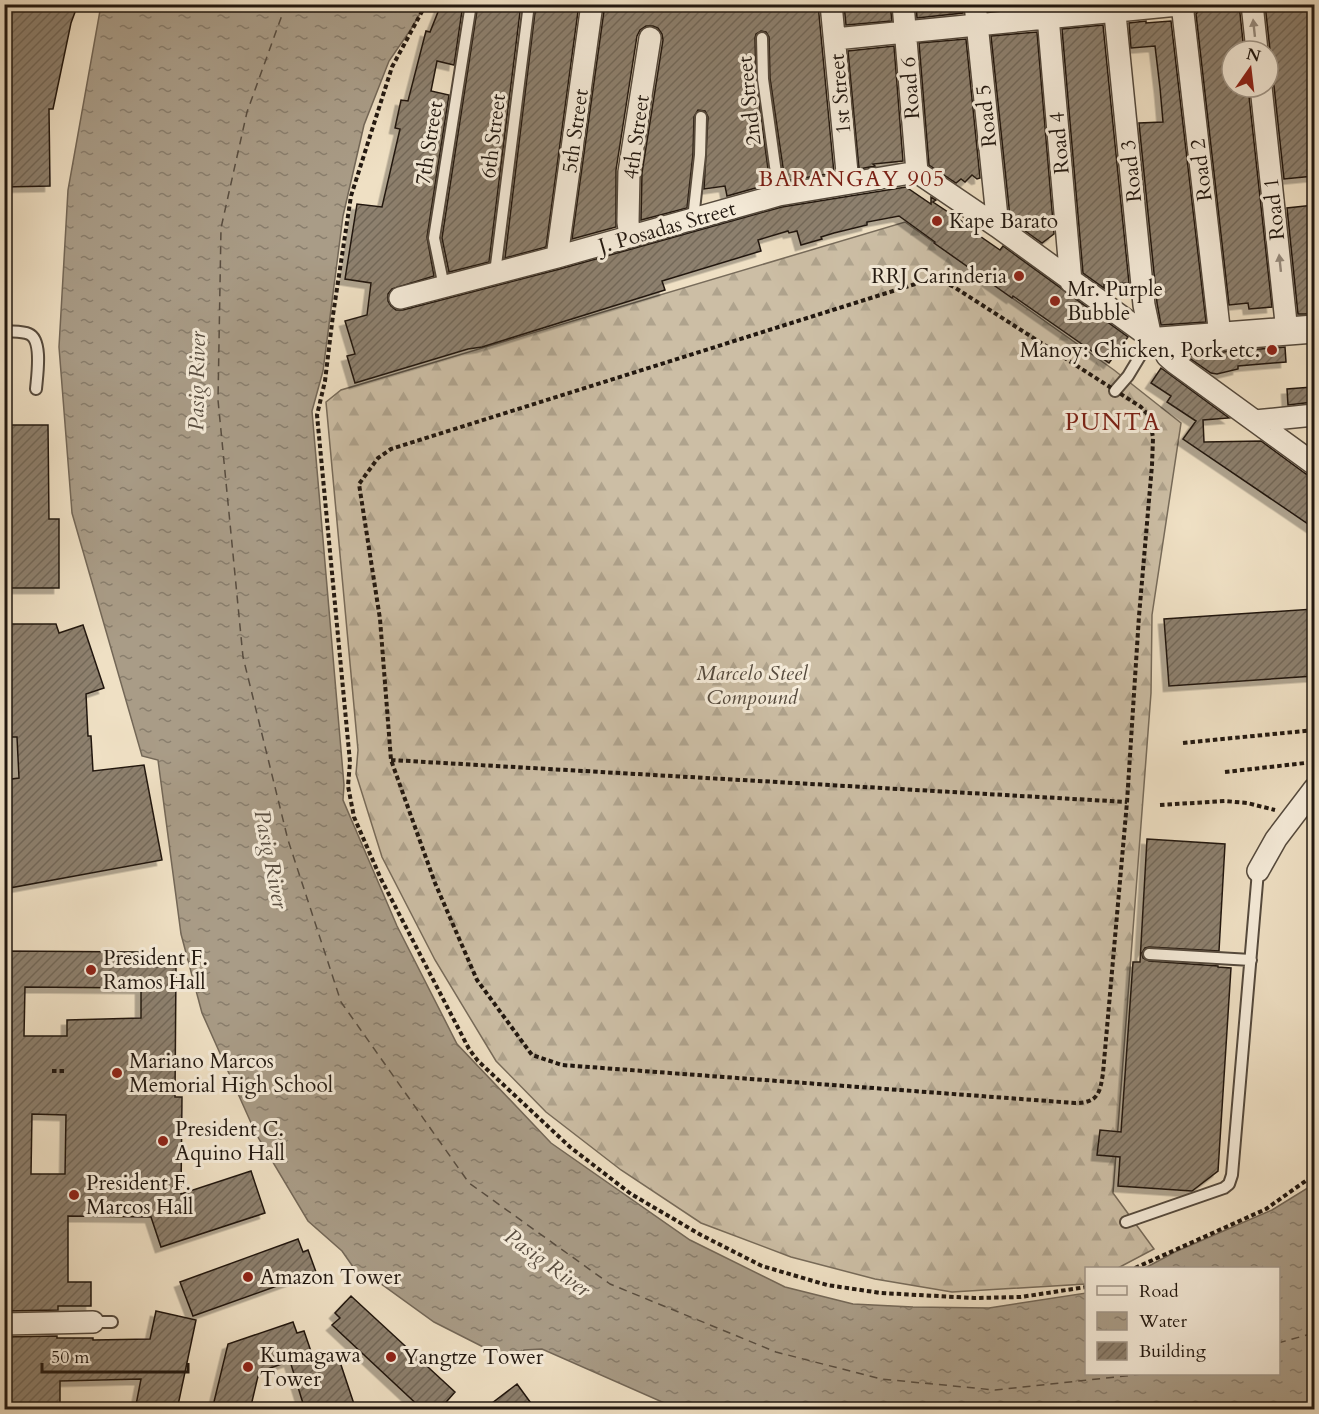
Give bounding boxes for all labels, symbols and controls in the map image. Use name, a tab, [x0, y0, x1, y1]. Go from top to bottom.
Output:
one-way arrow	[1250, 18, 1259, 37]
north arrow	[1220, 39, 1280, 99]
text: N	[1244, 43, 1263, 68]
street label: 1st Street	[823, 52, 858, 135]
street label: 2nd Street	[730, 54, 769, 147]
street label: Road 6	[894, 56, 927, 120]
street label: Road 5	[969, 83, 1004, 149]
street label: 5th Street	[555, 87, 596, 175]
street label: 6th Street	[474, 92, 513, 180]
street label: 4th Street	[616, 93, 657, 181]
street label: 7th Street	[409, 98, 451, 187]
street label: Road 4	[1042, 110, 1077, 175]
street label: Road 2	[1183, 137, 1220, 203]
street label: Road 3	[1114, 138, 1149, 204]
district label: BARANGAY 905	[758, 164, 946, 194]
street label: Road 1	[1257, 176, 1292, 242]
street label: J. Posadas Street	[592, 194, 739, 262]
place label: Kape Barato	[949, 207, 1058, 236]
marker: Kape Barato	[930, 214, 944, 228]
one-way arrow	[1275, 254, 1285, 273]
place label: RRJ Carinderia	[871, 262, 1007, 291]
marker: RRJ Carinderia	[1012, 269, 1026, 283]
place label: Mr. Purple Bubble	[1067, 275, 1163, 328]
marker: Mr. Purple Bubble	[1048, 294, 1062, 308]
water label: Pasig River	[181, 330, 213, 431]
place label: Manoy: Chicken, Pork etc.	[1020, 336, 1260, 365]
marker: Manoy: Chicken, Pork etc.	[1265, 343, 1279, 357]
district label: PUNTA	[1065, 406, 1161, 439]
park label: Marcelo Steel Compound	[696, 659, 809, 712]
water label: Pasig River	[247, 807, 295, 912]
place label: President F. Ramos Hall	[103, 944, 208, 997]
marker: President F. Ramos Hall	[84, 963, 98, 977]
place label: Mariano Marcos Memorial High School	[129, 1047, 333, 1100]
marker: Mariano Marcos Memorial High School	[110, 1066, 124, 1080]
place label: President C. Aquino Hall	[175, 1115, 285, 1168]
marker: President C. Aquino Hall	[156, 1134, 170, 1148]
place label: President F. Marcos Hall	[86, 1169, 193, 1222]
marker: President F. Marcos Hall	[67, 1188, 81, 1202]
water label: Pasig River	[498, 1221, 597, 1305]
place label: Amazon Tower	[260, 1263, 401, 1292]
legend	[1085, 1267, 1280, 1375]
marker: Amazon Tower	[241, 1270, 255, 1284]
text: Road	[1139, 1279, 1179, 1304]
text: Water	[1138, 1309, 1188, 1334]
scale bar	[42, 1336, 188, 1374]
text: Building	[1139, 1339, 1207, 1364]
place label: Kumagawa Tower	[260, 1341, 361, 1394]
place label: Yangtze Tower	[403, 1343, 544, 1372]
text: 50 m	[51, 1345, 90, 1370]
marker: Yangtze Tower	[384, 1350, 398, 1364]
marker: Kumagawa Tower	[241, 1360, 255, 1374]

